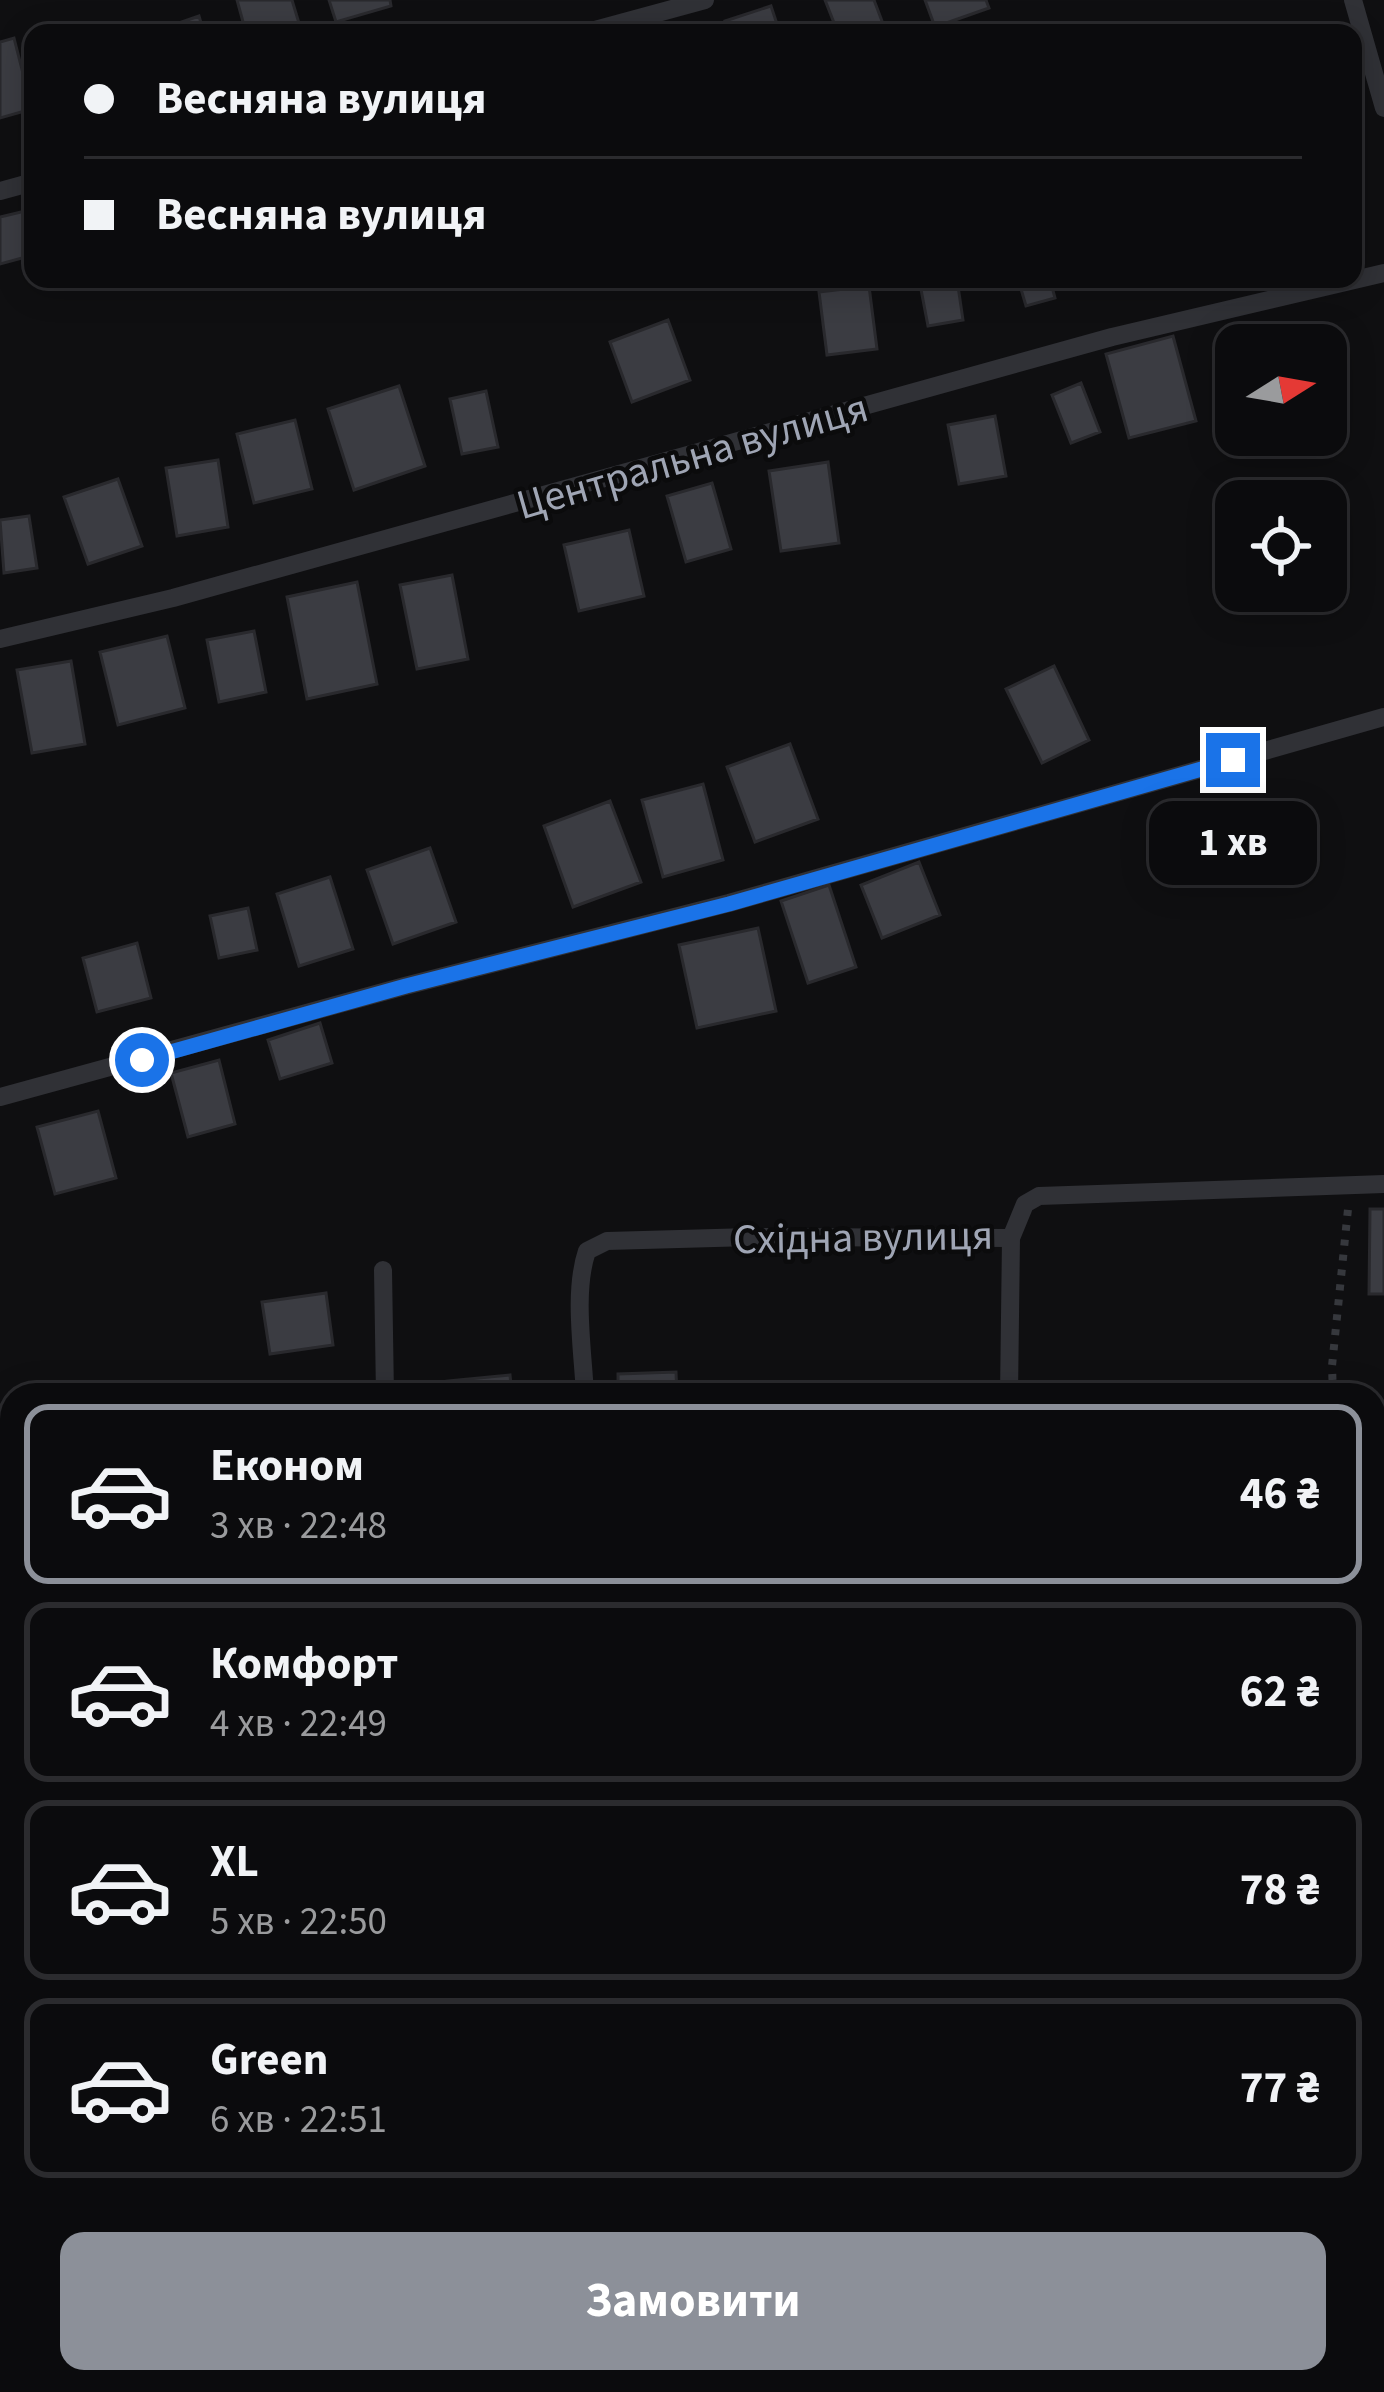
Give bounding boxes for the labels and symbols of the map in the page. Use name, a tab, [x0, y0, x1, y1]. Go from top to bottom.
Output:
north arrow	[1215, 324, 1347, 456]
street label: Центральна вулиця	[510, 378, 875, 536]
route end	[1206, 733, 1260, 787]
callout: 1 хв	[1149, 802, 1317, 886]
route start	[115, 1033, 169, 1087]
street label: Східна вулиця	[732, 1206, 994, 1270]

